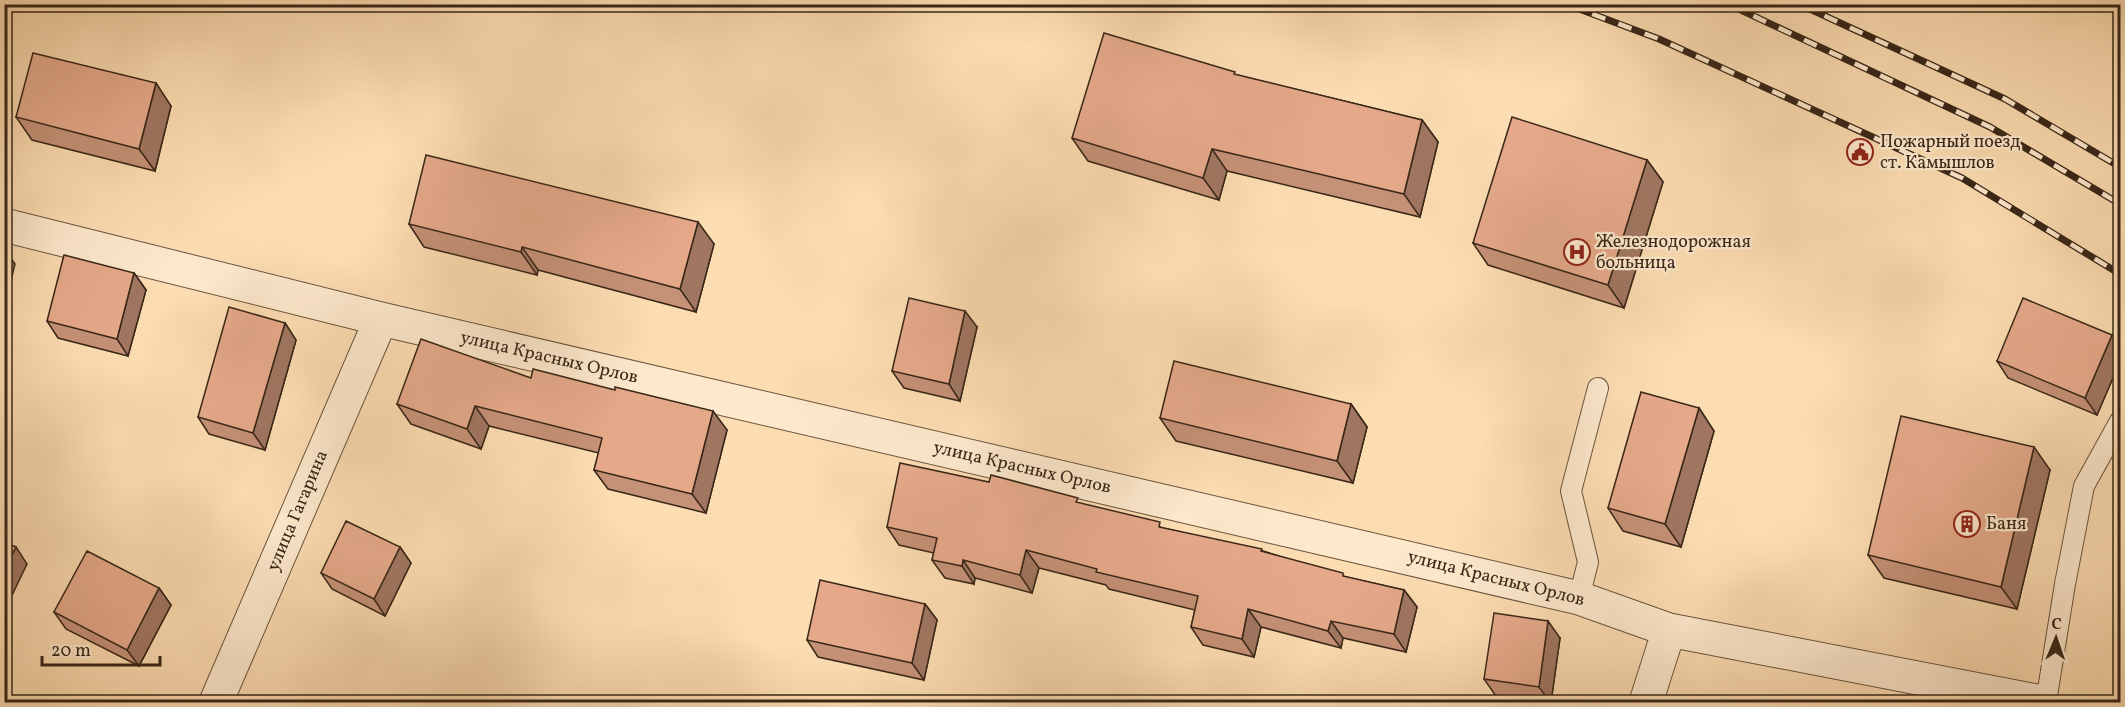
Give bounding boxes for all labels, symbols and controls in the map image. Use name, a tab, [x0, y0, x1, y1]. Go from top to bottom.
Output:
place label: Пожарный поезд ст. Камышлов	[1880, 130, 2020, 176]
public building icon: Пожарный поезд ст. Камышлов	[1845, 137, 1875, 167]
place label: Железнодорожная больница	[1596, 230, 1751, 276]
hospital icon: Железнодорожная больница	[1562, 237, 1592, 267]
street label: улица Красных Орлов	[458, 325, 640, 391]
street label: улица Красных Орлов	[931, 435, 1113, 501]
street label: улица Гагарина	[261, 447, 335, 575]
building icon: Баня	[1952, 509, 1982, 539]
place label: Баня	[1986, 512, 2026, 537]
street label: улица Красных Орлов	[1405, 545, 1587, 613]
north arrow	[2026, 608, 2086, 668]
text: С	[2051, 614, 2062, 636]
scale bar	[42, 629, 160, 667]
text: 20 m	[51, 639, 91, 664]

